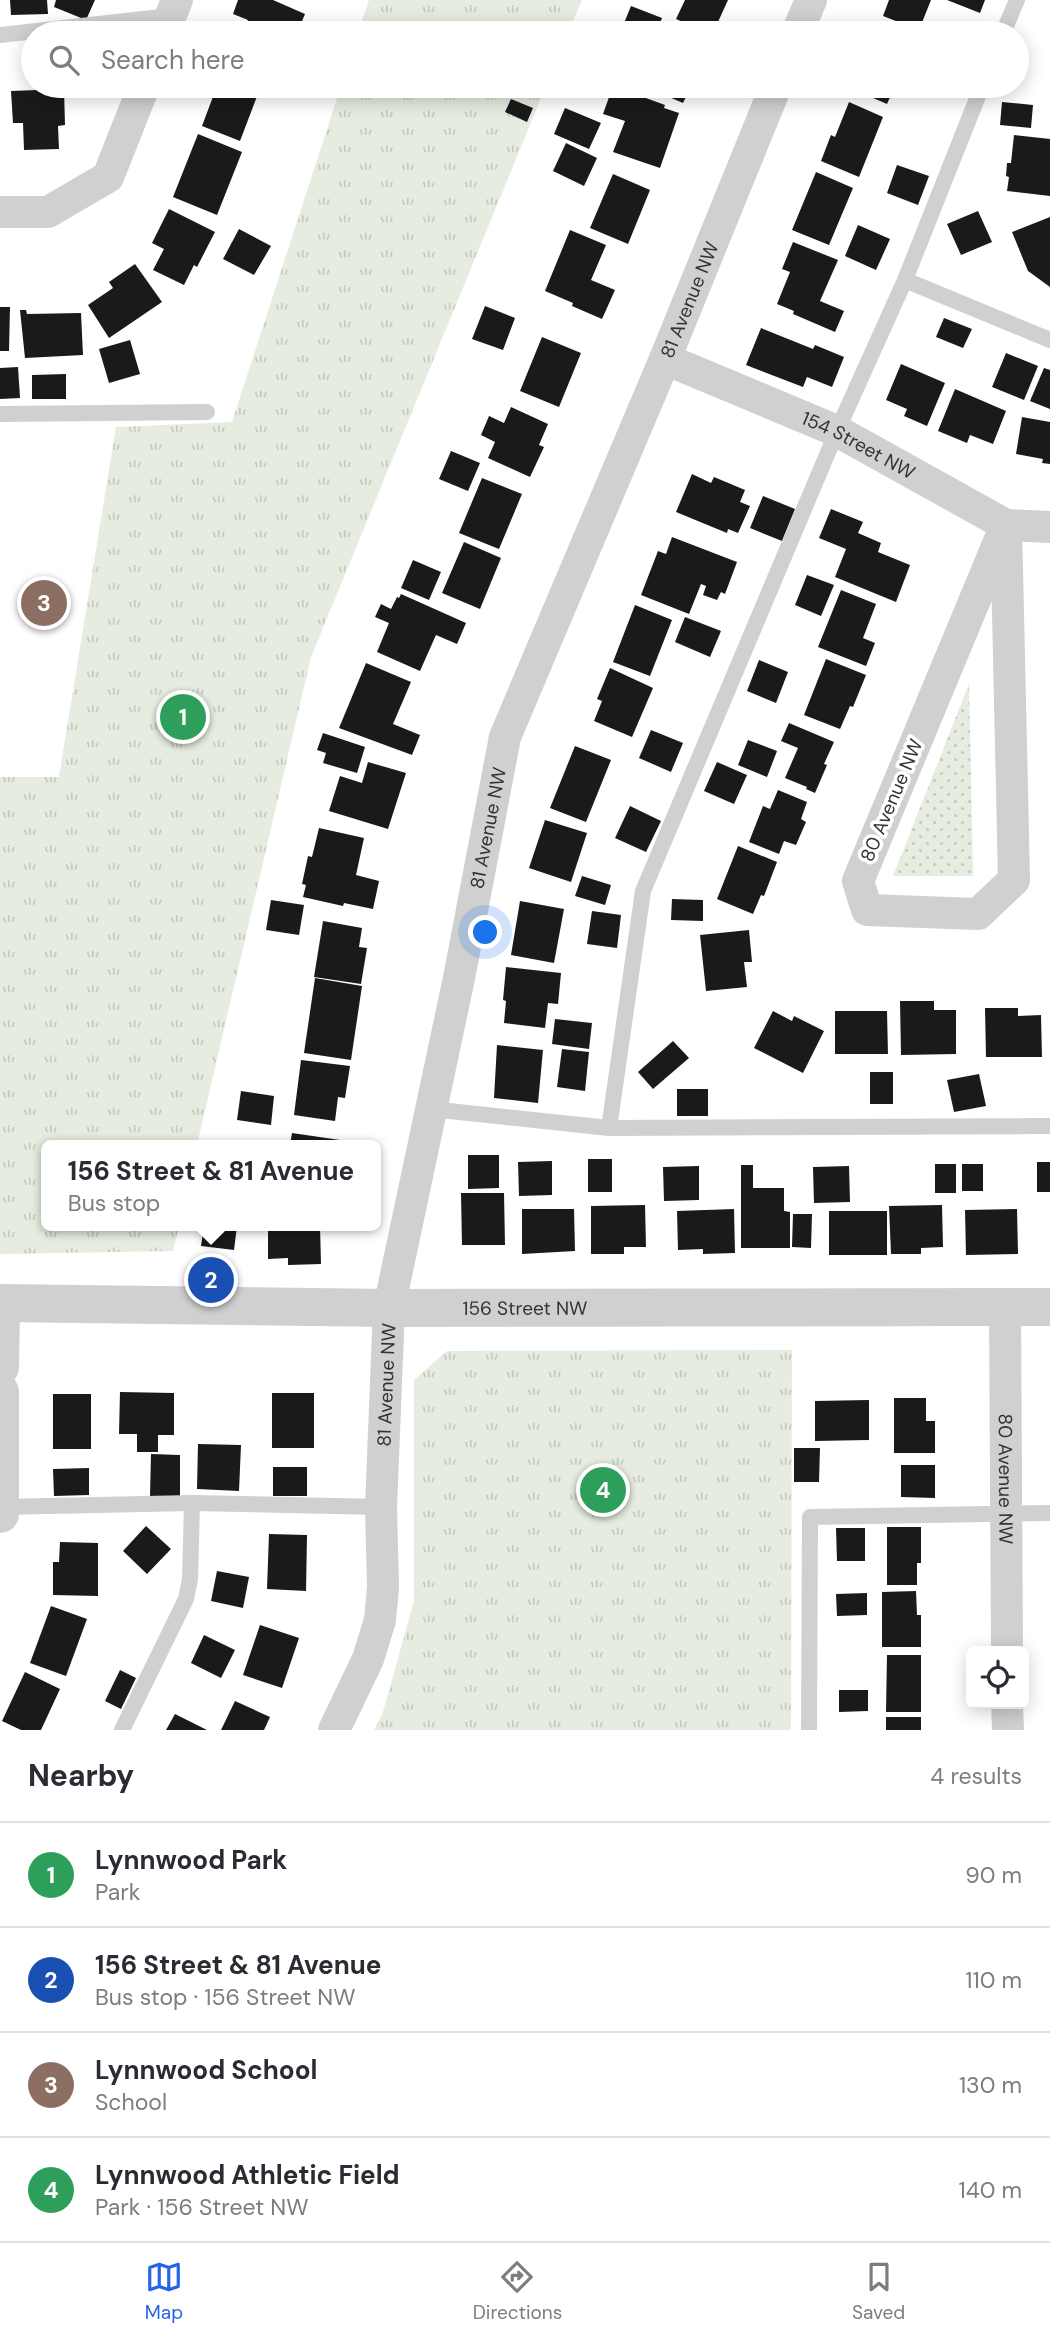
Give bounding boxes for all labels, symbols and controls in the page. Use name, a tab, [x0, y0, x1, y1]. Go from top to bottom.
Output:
search box	[21, 21, 1029, 98]
icon: search	[45, 41, 83, 79]
text: Search here	[101, 43, 244, 77]
street label: 81 Avenue NW	[655, 238, 724, 362]
street label: 154 Street NW	[798, 406, 920, 485]
pin: 3	[21, 577, 67, 629]
pin: 1	[160, 691, 206, 743]
street label: 80 Avenue NW	[854, 735, 929, 865]
street label: 81 Avenue NW	[464, 765, 512, 891]
your location	[468, 915, 502, 949]
popup	[41, 1140, 381, 1231]
text: 156 Street & 81 Avenue	[68, 1154, 354, 1188]
text: Bus stop	[68, 1188, 160, 1218]
pin: 2	[188, 1254, 234, 1306]
street label: 156 Street NW	[462, 1296, 588, 1321]
street label: 81 Avenue NW	[371, 1323, 401, 1447]
street label: 80 Avenue NW	[993, 1414, 1018, 1544]
pin: 4	[580, 1464, 626, 1516]
map controls	[966, 1646, 1029, 1709]
button: locate	[966, 1646, 1029, 1709]
text: Nearby	[28, 1756, 134, 1795]
text: 4 results	[930, 1761, 1022, 1791]
text: Lynnwood Park	[95, 1843, 287, 1877]
text: 1	[47, 1860, 55, 1890]
text: 90 m	[965, 1860, 1022, 1890]
text: Park	[95, 1877, 140, 1907]
text: 156 Street & 81 Avenue	[95, 1948, 381, 1982]
text: 2	[44, 1965, 58, 1995]
text: 110 m	[965, 1965, 1022, 1995]
text: Bus stop · 156 Street NW	[95, 1982, 356, 2012]
text: Lynnwood School	[95, 2053, 318, 2087]
text: 3	[44, 2070, 58, 2100]
text: 130 m	[959, 2070, 1022, 2100]
text: School	[95, 2087, 167, 2117]
text: Lynnwood Athletic Field	[95, 2158, 400, 2192]
text: 4	[44, 2175, 58, 2205]
text: 140 m	[959, 2175, 1022, 2205]
text: Park · 156 Street NW	[95, 2192, 308, 2222]
tab: Map	[145, 2258, 183, 2325]
tab: Directions	[473, 2258, 562, 2325]
tab: Saved	[852, 2258, 905, 2325]

